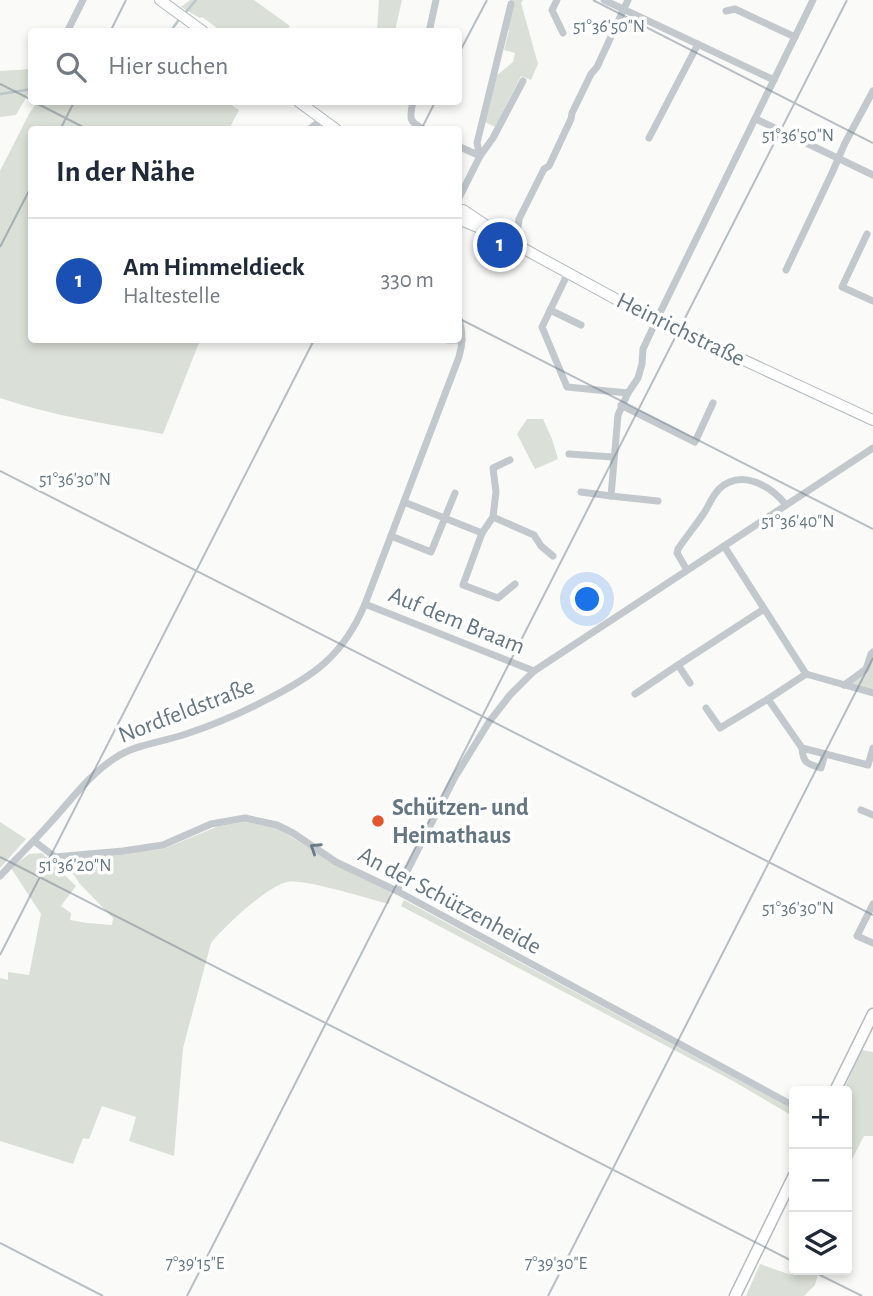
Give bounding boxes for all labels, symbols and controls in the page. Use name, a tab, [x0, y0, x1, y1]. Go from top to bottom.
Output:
text: 51°36'50"N	[573, 18, 645, 36]
search box	[28, 28, 462, 105]
icon: search	[52, 48, 90, 86]
text: Hier suchen	[108, 53, 229, 79]
text: 51°36'50"N	[762, 127, 834, 145]
text: In der Nähe	[56, 157, 195, 187]
pin: 1	[477, 219, 523, 271]
text: Am Himmeldieck	[123, 254, 305, 280]
text: 1	[75, 269, 83, 292]
text: 330 m	[381, 269, 434, 292]
text: Haltestelle	[123, 285, 220, 308]
street label: Heinrichstraße	[613, 288, 749, 371]
text: 51°36'30"N	[39, 471, 111, 489]
text: 51°36'40"N	[761, 513, 835, 531]
your location	[570, 582, 604, 616]
street label: Auf dem Braam	[385, 583, 528, 659]
street label: Nordfeldstraße	[115, 674, 258, 748]
place label: Schützen- und Heimathaus	[392, 796, 529, 848]
marker: Schützen- und Heimathaus	[370, 813, 386, 829]
street label: An der Schützenheide	[354, 843, 545, 959]
one-way arrow	[310, 844, 323, 857]
text: 51°36'20"N	[39, 857, 111, 875]
text: 51°36'30"N	[762, 900, 834, 918]
map controls	[789, 1086, 852, 1275]
button: +	[789, 1086, 852, 1149]
button: −	[789, 1149, 852, 1212]
button: layers	[789, 1212, 852, 1275]
text: 7°39'15"E	[165, 1255, 225, 1273]
text: 7°39'30"E	[525, 1255, 587, 1273]

